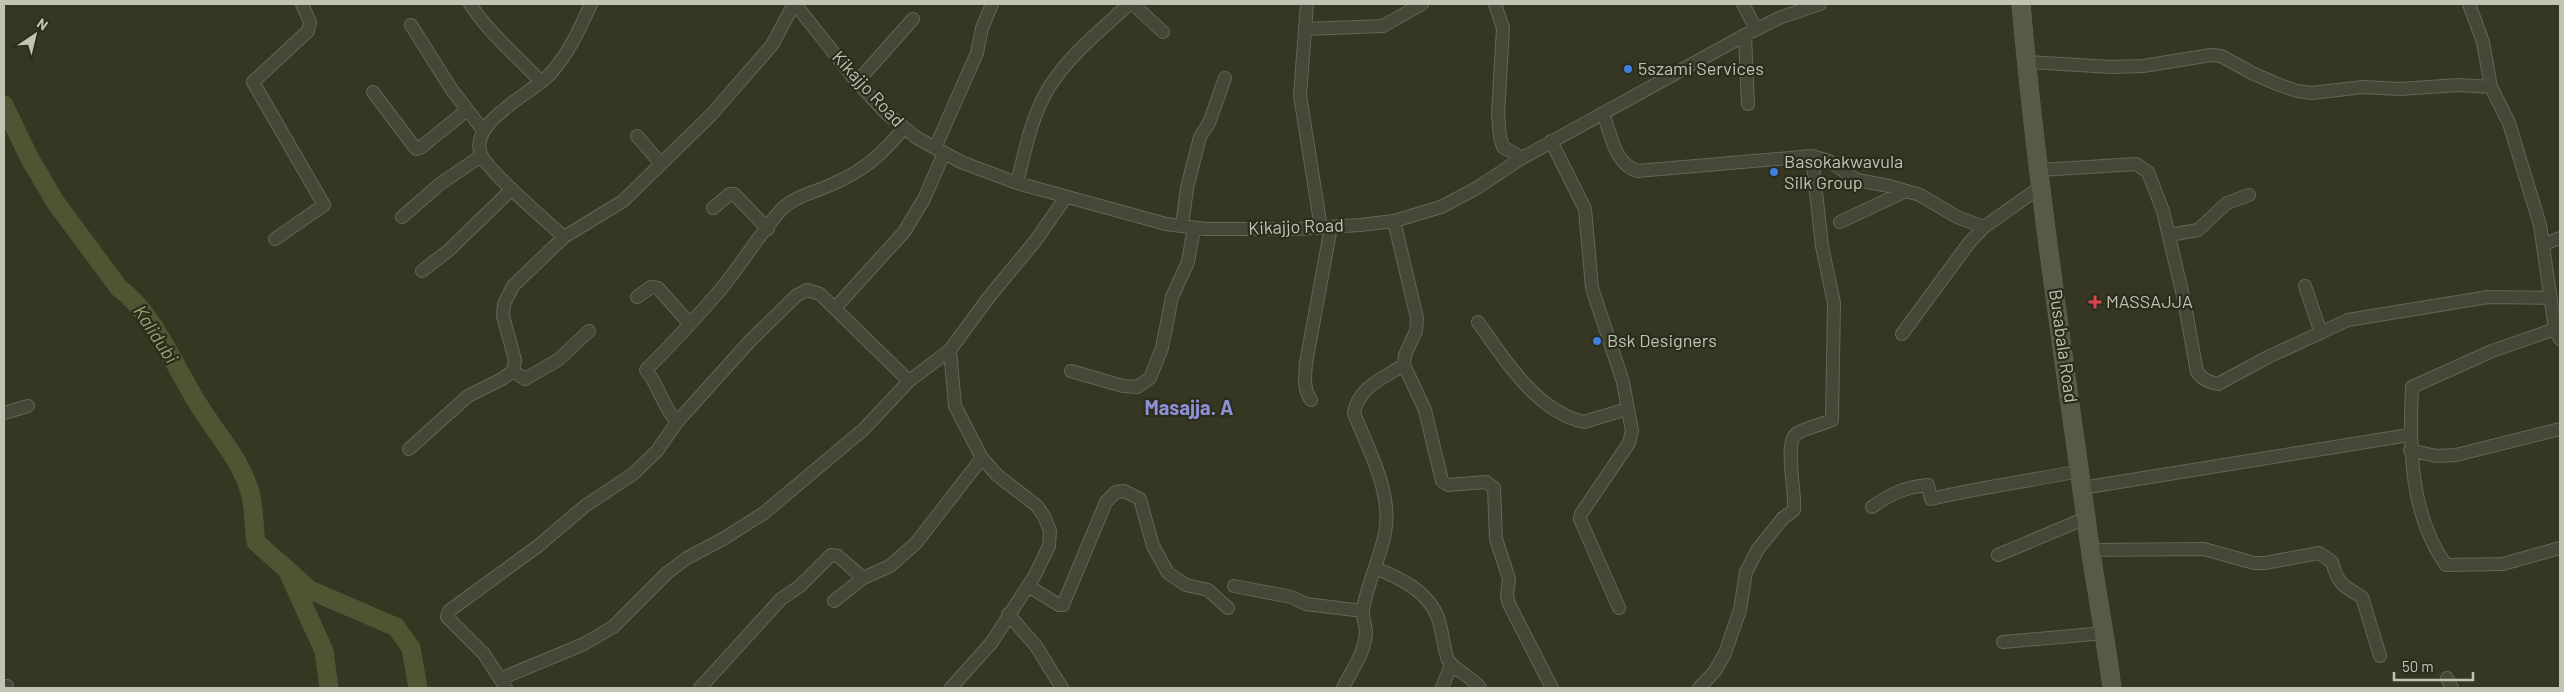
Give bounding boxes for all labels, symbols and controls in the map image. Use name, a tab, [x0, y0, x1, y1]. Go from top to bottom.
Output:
north arrow	[10, 10, 60, 60]
text: N	[34, 14, 51, 34]
street label: Kikajjo Road	[828, 46, 909, 131]
place label: 5szami Services	[1638, 57, 1764, 79]
marker: 5szami Services	[1622, 63, 1634, 75]
place label: Basokakwavula Silk Group	[1784, 150, 1903, 193]
marker: Basokakwavula Silk Group	[1768, 166, 1780, 178]
street label: Kikajjo Road	[1248, 213, 1344, 239]
street label: Busabala Road	[2045, 288, 2083, 404]
place label: MASSAJJA	[2106, 290, 2193, 312]
marker: MASSAJJA	[2088, 295, 2102, 309]
water label: Kalidubi	[129, 300, 184, 367]
place label: Bsk Designers	[1607, 329, 1717, 351]
marker: Bsk Designers	[1591, 335, 1603, 347]
district label: Masajja. A	[1145, 395, 1234, 419]
scale bar	[2394, 650, 2473, 682]
text: 50 m	[2402, 657, 2434, 675]

